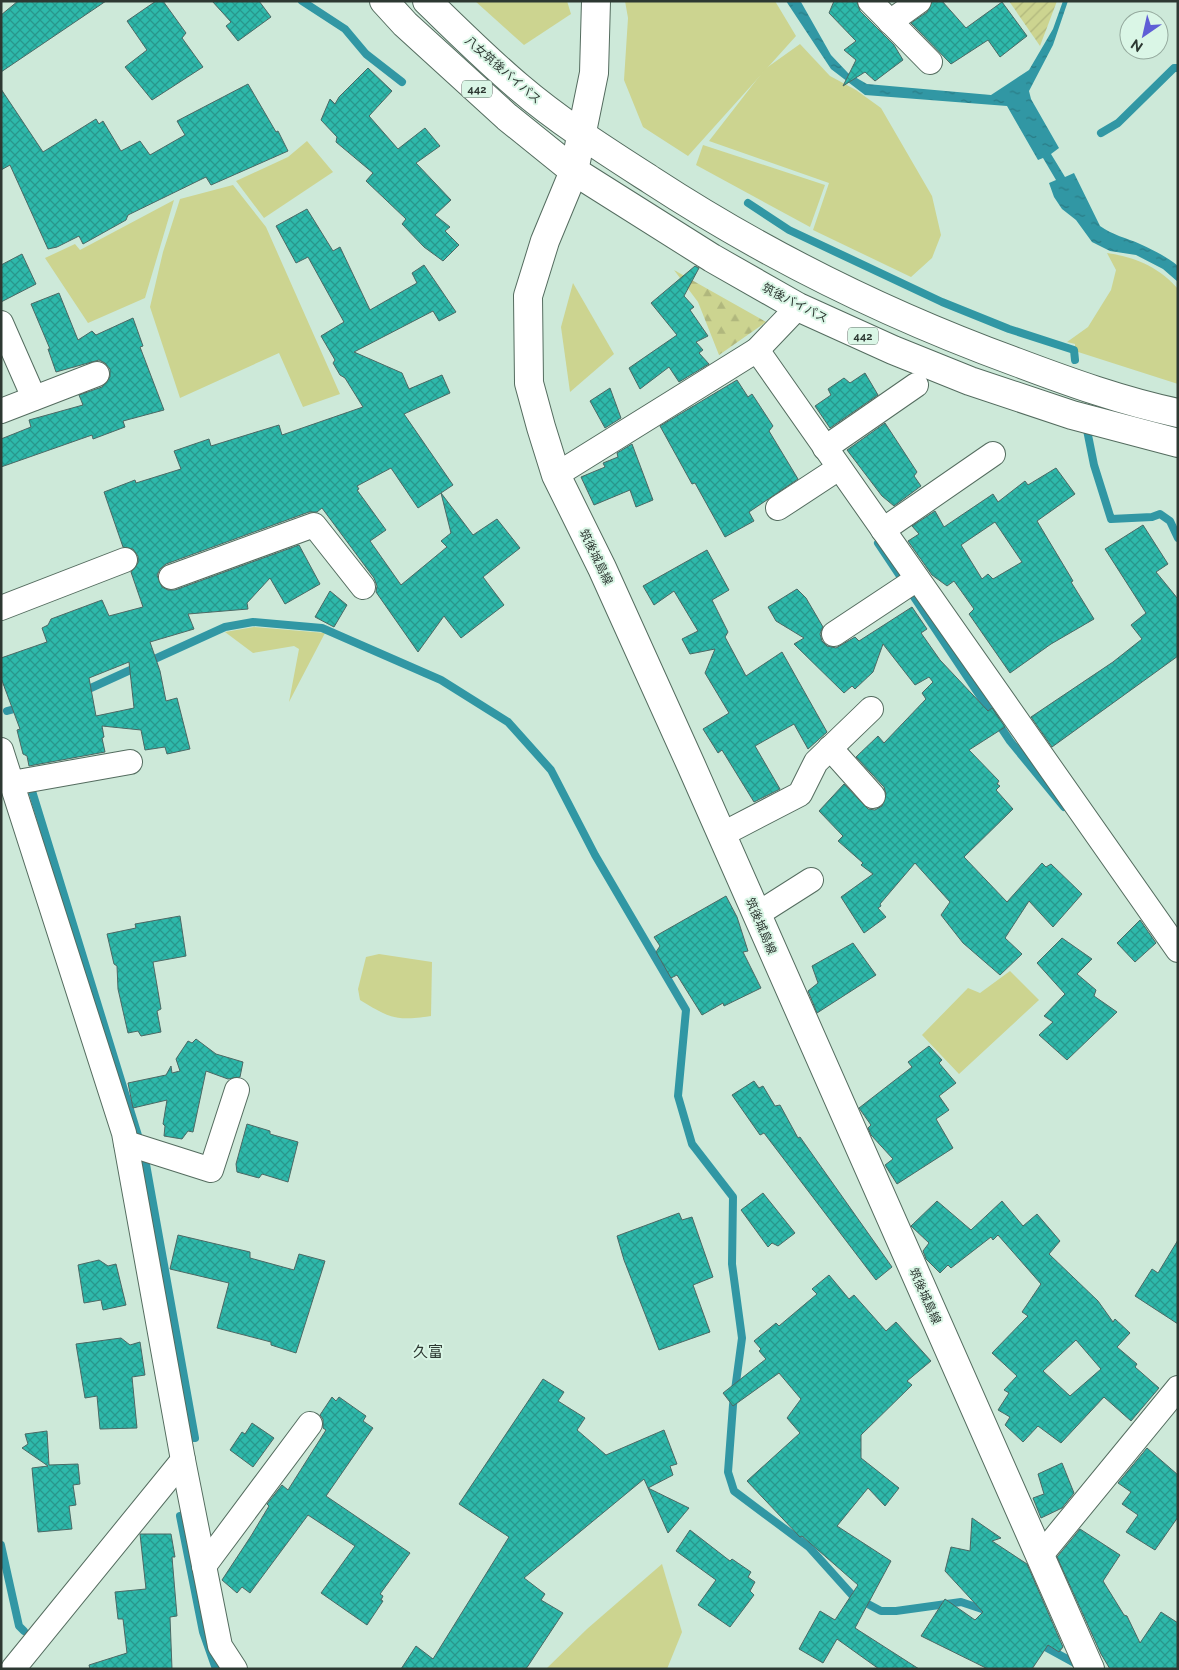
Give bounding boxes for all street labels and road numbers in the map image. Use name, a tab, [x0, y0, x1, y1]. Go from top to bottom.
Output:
street label: 八女筑後バイパス	[462, 33, 544, 107]
road number: 442	[462, 80, 492, 98]
street label: 筑後バイパス	[760, 280, 830, 326]
road number: 442	[848, 328, 878, 344]
street label: 筑後城島線	[577, 527, 615, 587]
street label: 筑後城島線	[743, 896, 779, 956]
street label: 筑後城島線	[906, 1266, 944, 1326]

